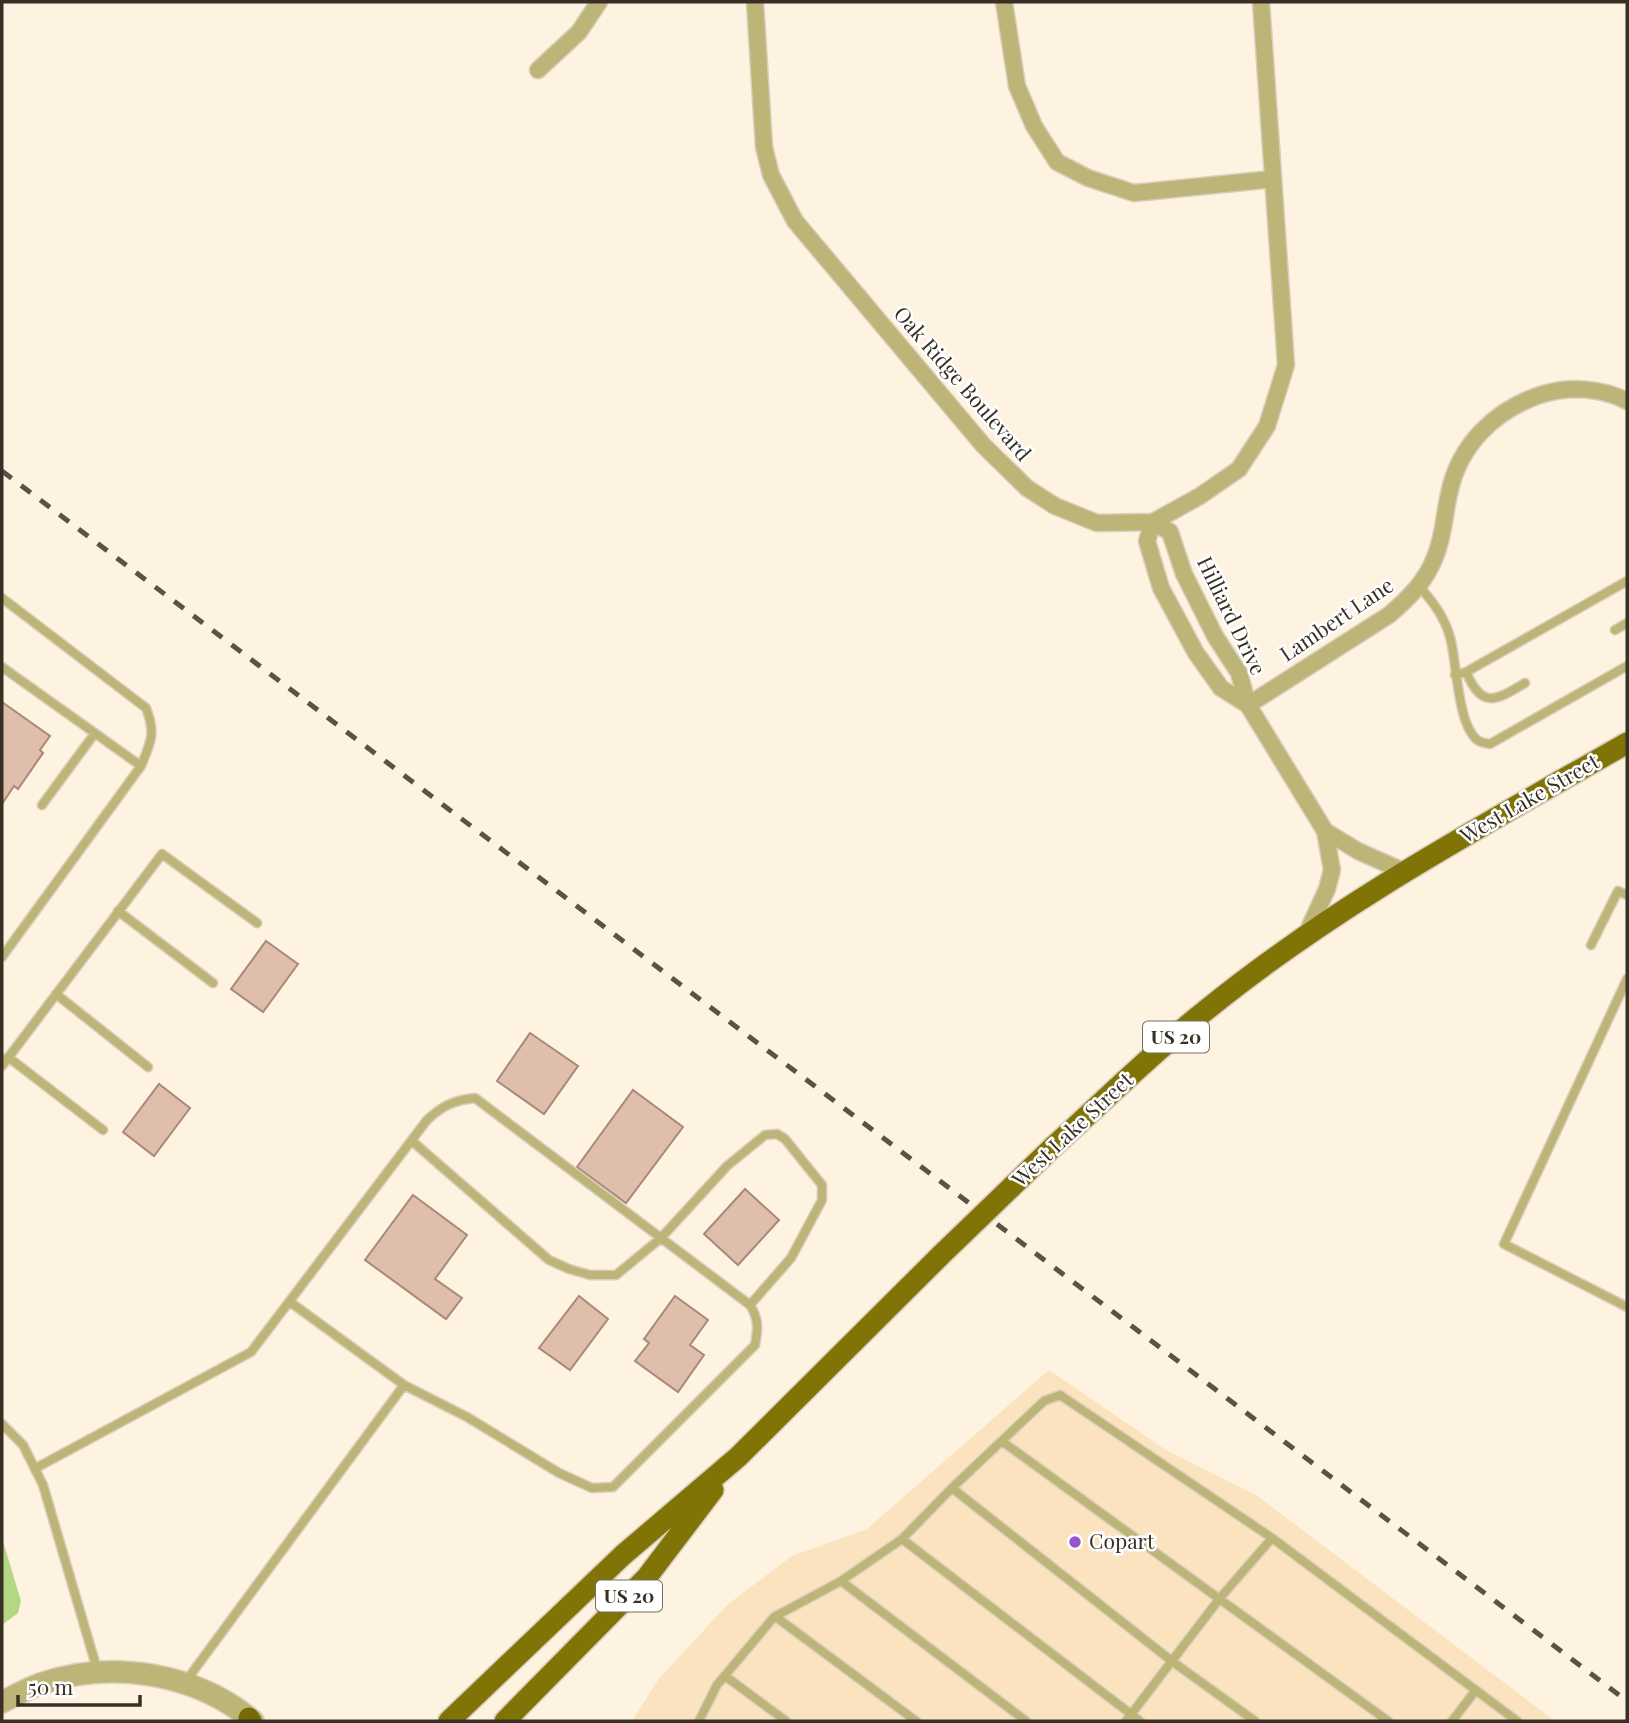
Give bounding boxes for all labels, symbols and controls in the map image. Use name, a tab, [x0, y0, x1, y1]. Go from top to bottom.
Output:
street label: Oak Ridge Boulevard	[889, 300, 1038, 466]
street label: Hilliard Drive	[1192, 551, 1274, 679]
street label: Lambert Lane	[1274, 570, 1398, 667]
street label: West Lake Street	[1454, 746, 1604, 849]
road number: US 20	[1143, 1021, 1209, 1052]
street label: West Lake Street	[1004, 1065, 1139, 1193]
place label: Copart	[1089, 1526, 1155, 1554]
marker: Copart	[1067, 1534, 1083, 1550]
road number: US 20	[596, 1580, 662, 1612]
scale bar	[18, 1664, 140, 1708]
text: 50 m	[28, 1672, 74, 1700]

